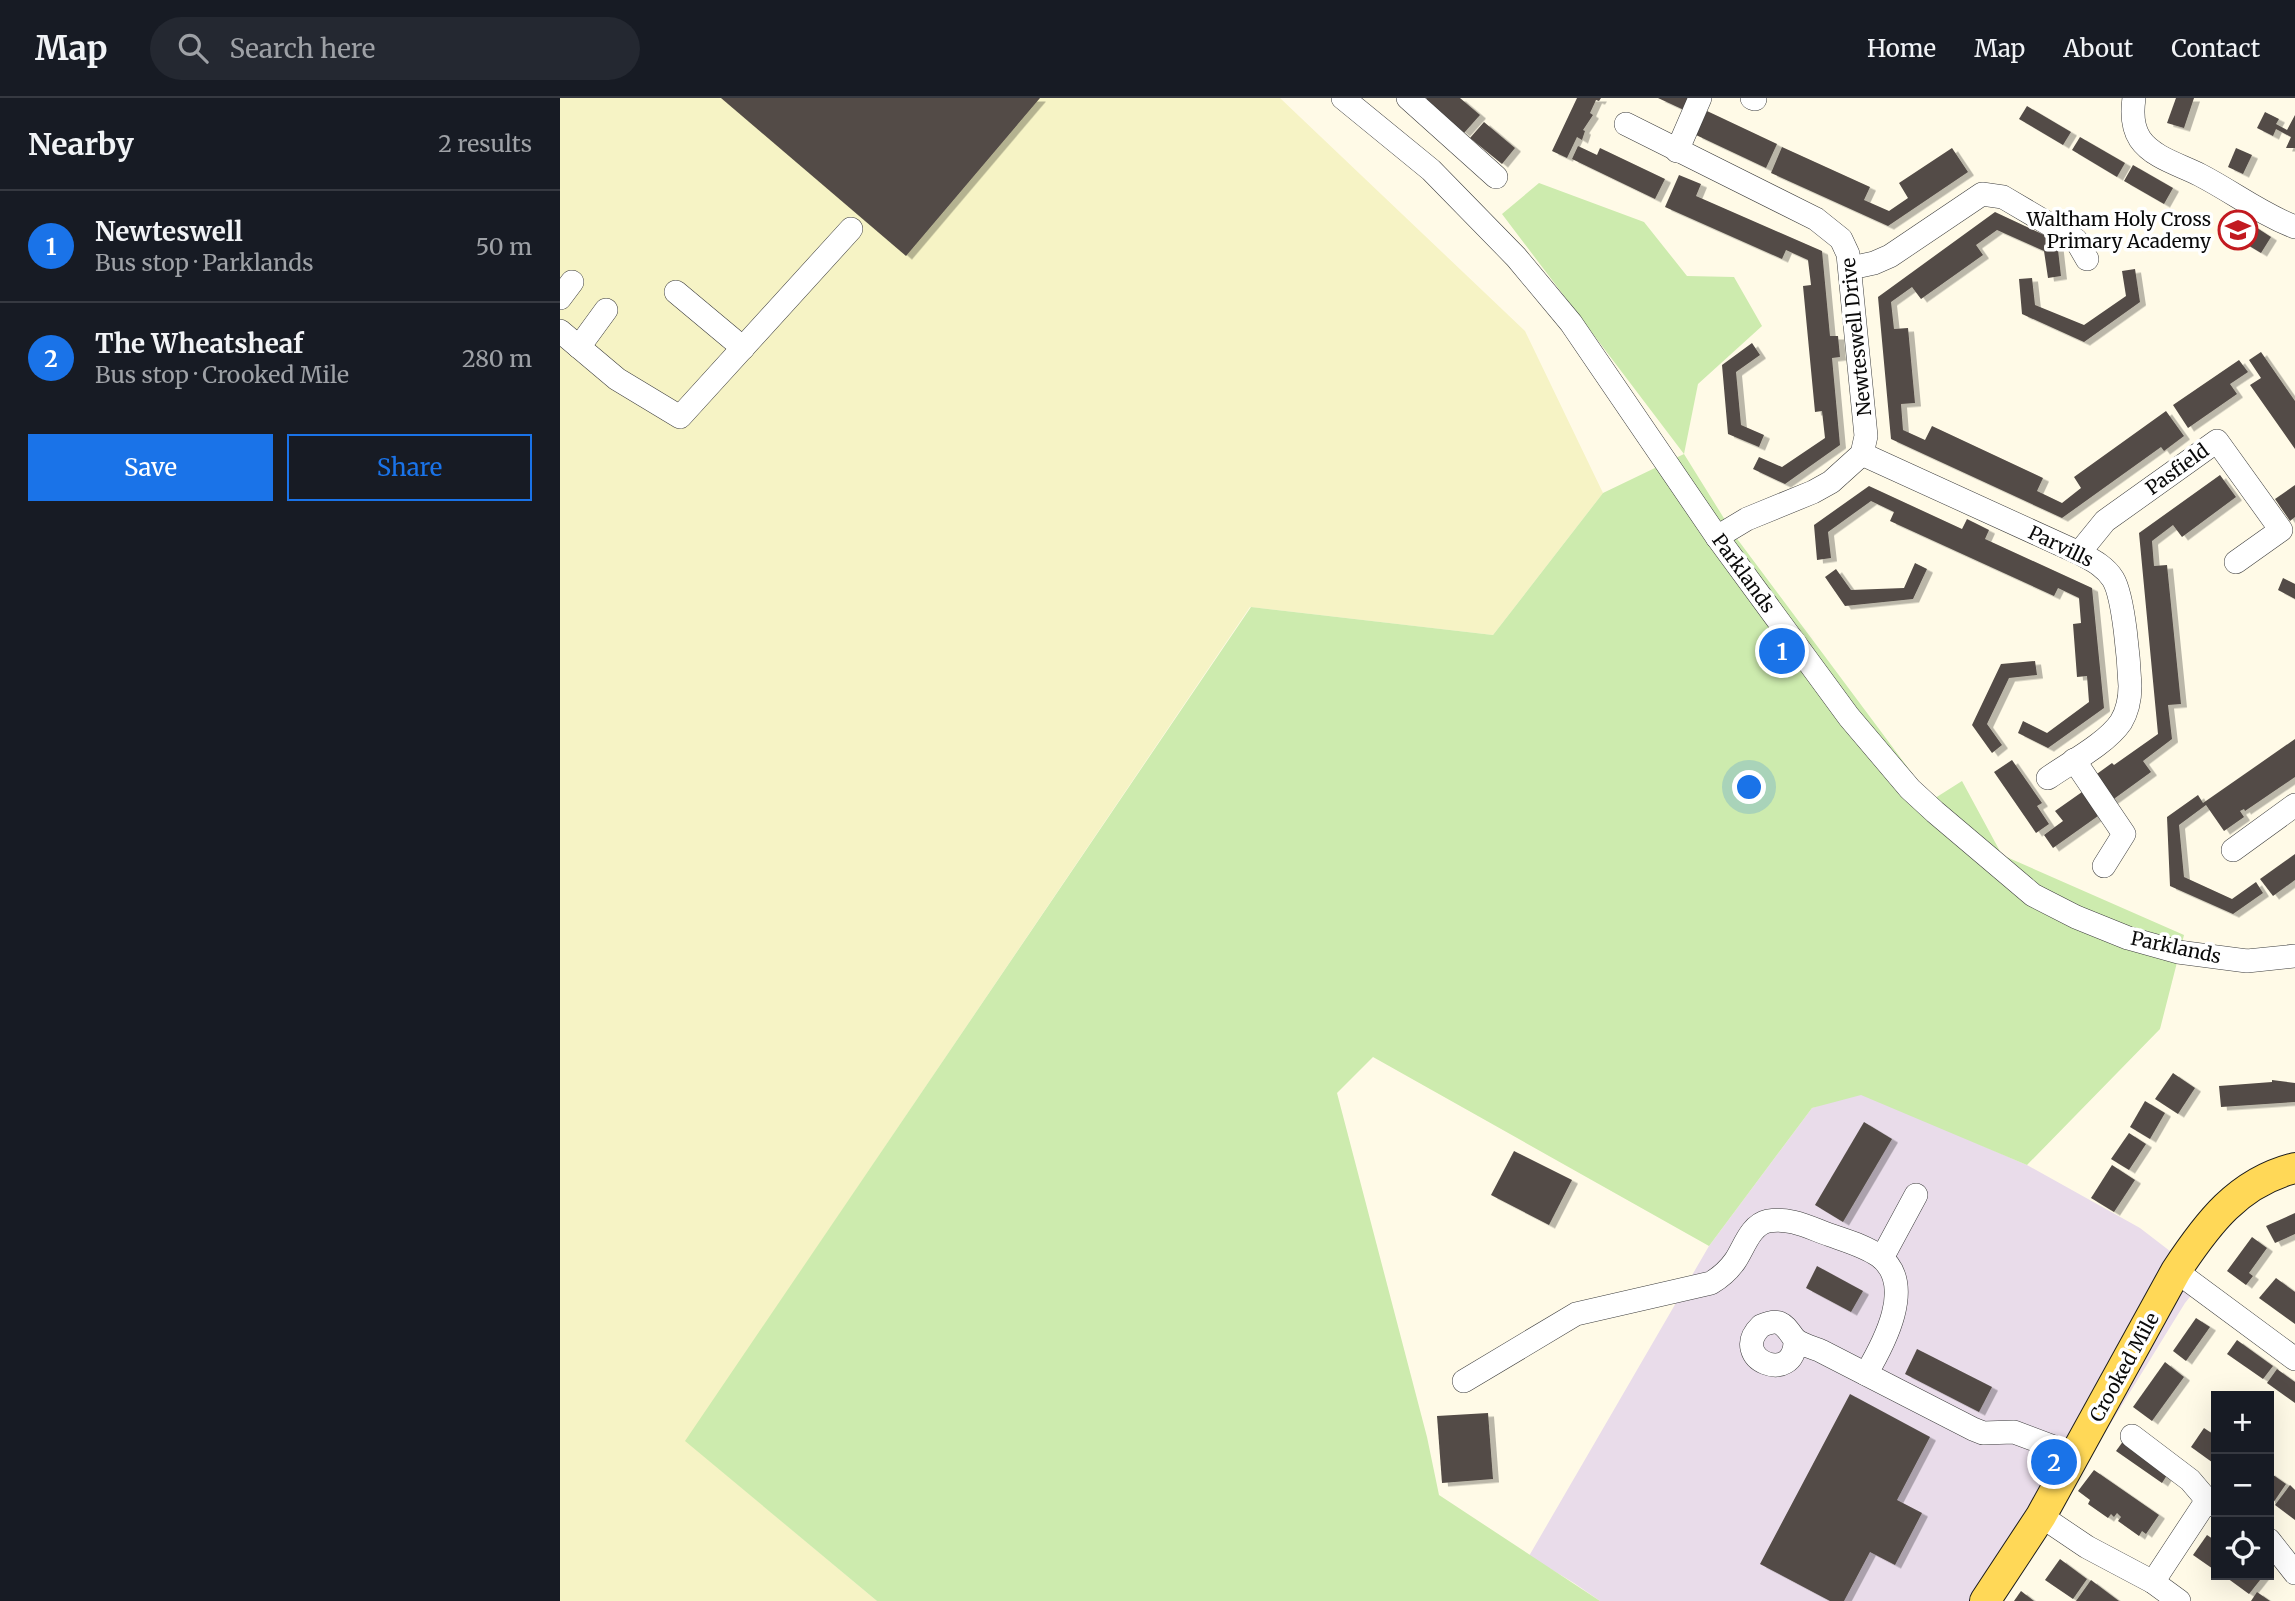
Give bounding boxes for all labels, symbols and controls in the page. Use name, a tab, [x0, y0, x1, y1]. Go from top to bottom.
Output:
search box	[150, 17, 640, 80]
text: Map	[35, 28, 108, 69]
icon: search	[174, 29, 212, 67]
text: Search here	[230, 32, 375, 65]
text: Home	[1867, 33, 1936, 64]
text: Map	[1974, 33, 2025, 64]
text: About	[2063, 33, 2133, 64]
text: Contact	[2171, 33, 2260, 64]
text: Nearby	[28, 125, 134, 163]
text: 2 results	[438, 129, 532, 158]
place label: Waltham Holy Cross Primary Academy	[2026, 207, 2211, 253]
school or university icon: Waltham Holy Cross Primary Academy	[2217, 209, 2259, 251]
text: Newteswell	[95, 215, 243, 248]
text: 1	[46, 232, 56, 261]
text: 50 m	[476, 232, 532, 261]
text: Bus stop · Parklands	[95, 248, 314, 277]
street label: Newteswell Drive	[1836, 257, 1876, 417]
text: The Wheatsheaf	[95, 327, 304, 360]
text: 2	[44, 344, 58, 373]
text: 280 m	[462, 344, 532, 373]
text: Bus stop · Crooked Mile	[95, 360, 349, 389]
button: Save	[28, 434, 273, 501]
button: Share	[287, 434, 532, 501]
street label: Pasfield	[2141, 438, 2213, 500]
street label: Parvills	[2025, 520, 2097, 572]
street label: Parklands	[1707, 529, 1781, 617]
pin: 1	[1759, 625, 1805, 677]
your location	[1732, 770, 1766, 804]
street label: Parklands	[2129, 926, 2223, 968]
street label: Crooked Mile	[2084, 1308, 2164, 1426]
map controls	[2211, 1391, 2274, 1580]
button: +	[2211, 1391, 2274, 1454]
pin: 2	[2031, 1436, 2077, 1488]
button: −	[2211, 1454, 2274, 1517]
button: locate	[2211, 1517, 2274, 1580]

